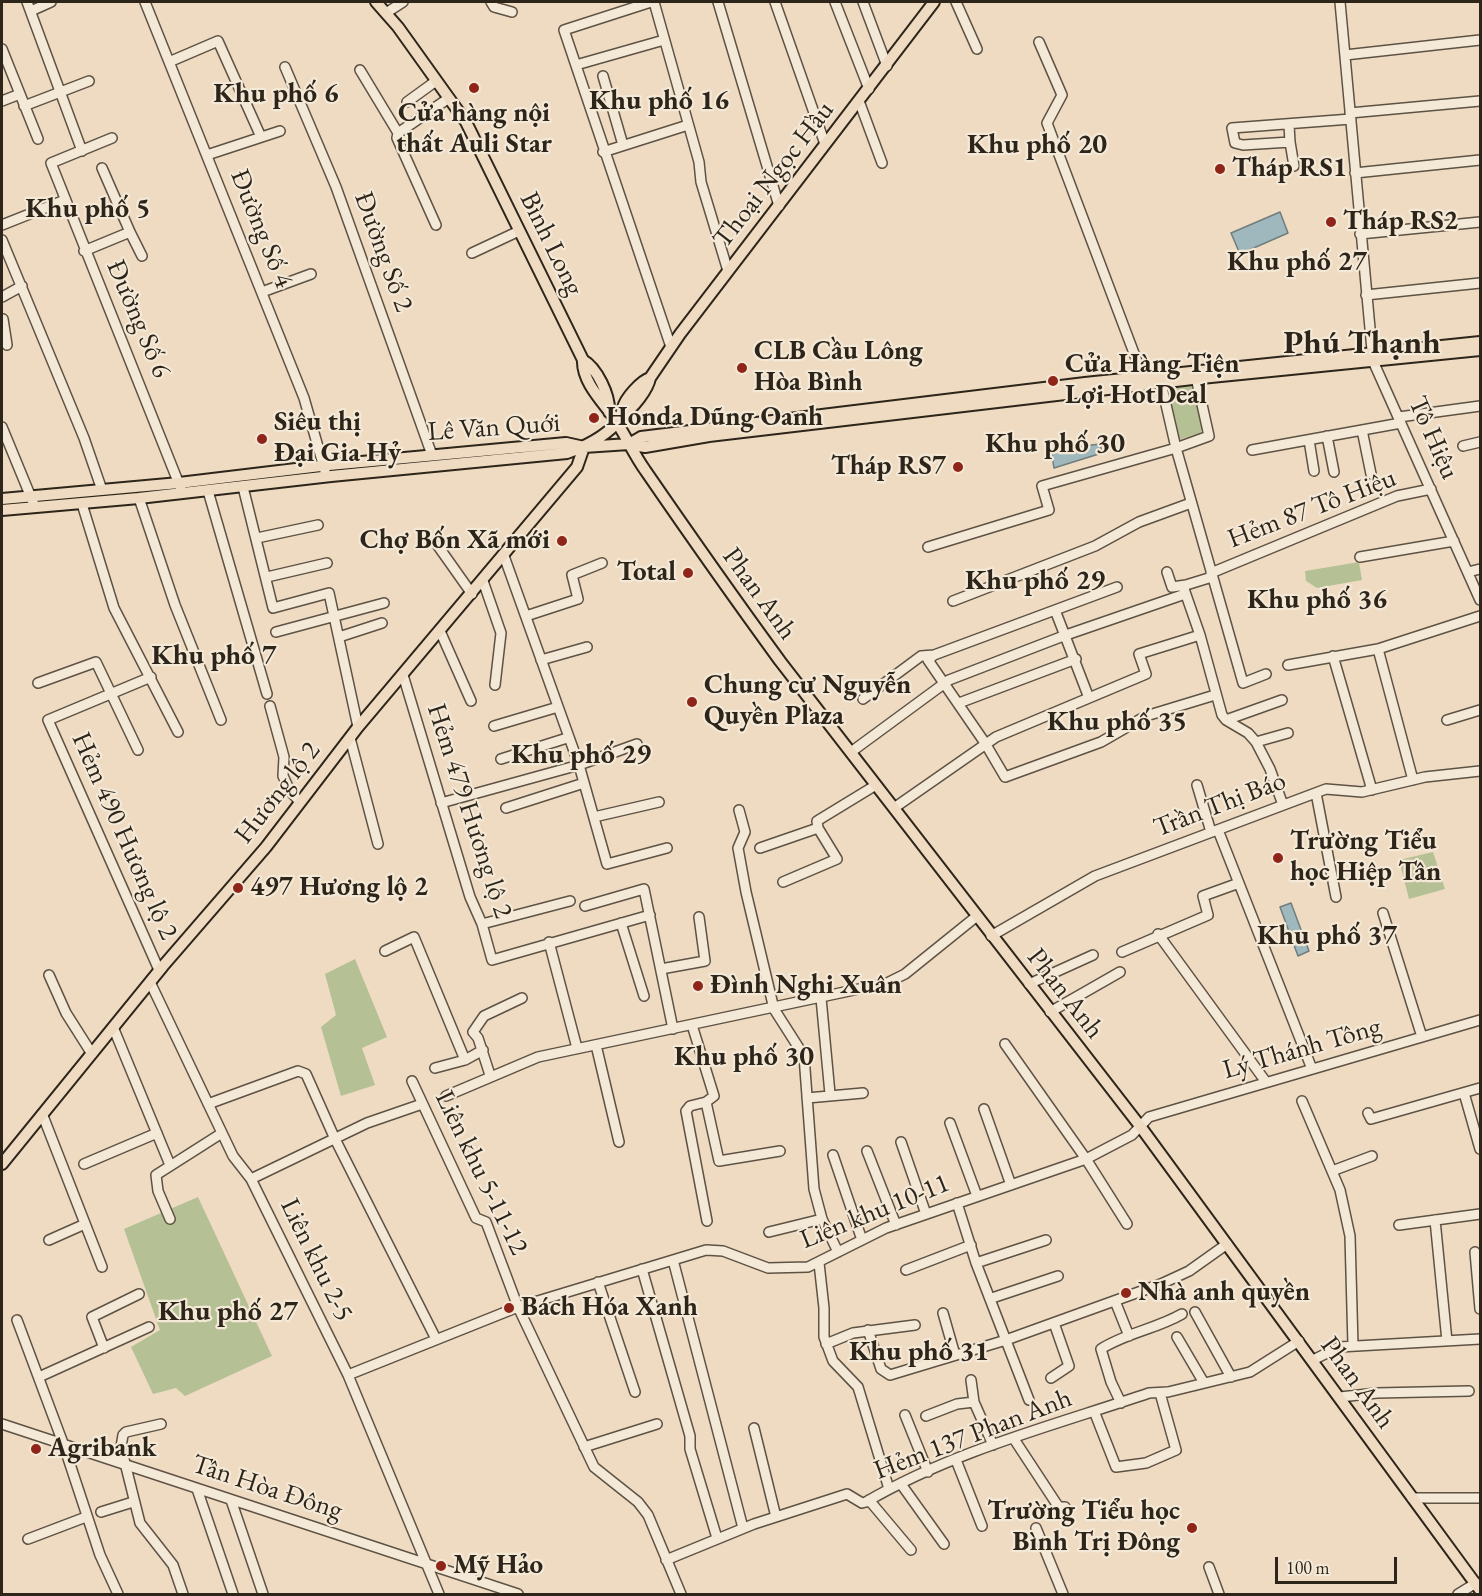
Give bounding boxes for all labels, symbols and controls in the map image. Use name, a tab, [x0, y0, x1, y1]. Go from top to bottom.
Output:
district label: Khu phố 6	[213, 77, 339, 111]
marker: Cửa hàng nội thất Auli Star	[467, 81, 481, 95]
district label: Khu phố 16	[589, 84, 729, 118]
street label: Thoại Ngọc Hầu	[707, 95, 841, 255]
place label: Cửa hàng nội thất Auli Star	[396, 98, 552, 161]
district label: Khu phố 20	[967, 128, 1107, 162]
place label: Tháp RS1	[1232, 153, 1347, 185]
marker: Tháp RS1	[1213, 162, 1227, 176]
street label: Đường Số 4	[223, 165, 299, 293]
street label: Bình Long	[512, 187, 590, 301]
street label: Đường Số 2	[346, 188, 420, 316]
district label: Khu phố 5	[25, 192, 151, 226]
place label: Tháp RS2	[1343, 206, 1458, 238]
marker: Tháp RS2	[1324, 215, 1338, 229]
district label: Khu phố 27	[1227, 245, 1367, 279]
street label: Đường Số 6	[99, 255, 177, 383]
district label: Phú Thạnh	[1283, 324, 1441, 364]
place label: CLB Cầu Lông Hòa Bình	[754, 336, 923, 399]
place label: Cửa Hàng Tiện Lợi HotDeal	[1065, 349, 1240, 412]
marker: CLB Cầu Lông Hòa Bình	[735, 361, 749, 375]
marker: Cửa Hàng Tiện Lợi HotDeal	[1046, 374, 1060, 388]
street label: Tô Hiệu	[1400, 392, 1466, 484]
place label: Honda Dũng Oanh	[606, 402, 823, 434]
place label: Siêu thị Đại Gia Hỷ	[274, 407, 401, 470]
street label: Lê Văn Quới	[427, 407, 561, 449]
marker: Honda Dũng Oanh	[587, 411, 601, 425]
district label: Khu phố 30	[985, 427, 1125, 461]
marker: Siêu thị Đại Gia Hỷ	[255, 432, 269, 446]
place label: Tháp RS7	[831, 451, 946, 483]
marker: Tháp RS7	[951, 460, 965, 474]
street label: Hẻm 87 Tô Hiệu	[1223, 462, 1401, 556]
place label: Chợ Bốn Xã mới	[360, 525, 550, 557]
marker: Chợ Bốn Xã mới	[555, 534, 569, 548]
street label: Phan Anh	[715, 542, 803, 646]
place label: Total	[617, 557, 676, 589]
district label: Khu phố 29	[965, 564, 1105, 598]
marker: Total	[681, 566, 695, 580]
district label: Khu phố 36	[1247, 583, 1387, 617]
district label: Khu phố 7	[151, 639, 277, 673]
place label: Chung cư Nguyễn Quyền Plaza	[704, 670, 911, 733]
marker: Chung cư Nguyễn Quyền Plaza	[685, 695, 699, 709]
street label: Hẻm 479 Hương lộ 2	[419, 700, 519, 922]
district label: Khu phố 35	[1047, 705, 1187, 739]
street label: Hẻm 490 Hương lộ 2	[64, 727, 184, 945]
street label: Hương lộ 2	[228, 736, 328, 850]
district label: Khu phố 29	[511, 738, 651, 772]
street label: Trần Thị Báo	[1149, 765, 1291, 845]
place label: Trường Tiểu học Hiệp Tân	[1290, 826, 1441, 889]
marker: Trường Tiểu học Hiệp Tân	[1271, 851, 1285, 865]
place label: 497 Hương lộ 2	[250, 872, 428, 904]
marker: 497 Hương lộ 2	[231, 881, 245, 895]
district label: Khu phố 37	[1257, 919, 1397, 953]
street label: Phan Anh	[1020, 942, 1110, 1046]
place label: Đình Nghi Xuân	[710, 970, 902, 1002]
marker: Đình Nghi Xuân	[691, 979, 705, 993]
street label: Lý Thánh Tông	[1219, 1011, 1385, 1087]
district label: Khu phố 30	[674, 1040, 814, 1074]
street label: Liên khu 5-11-12	[427, 1086, 535, 1260]
street label: Liên khu 10-11	[796, 1167, 954, 1257]
street label: Liên khu 2-5	[272, 1194, 360, 1326]
place label: Nhà anh quyền	[1138, 1277, 1310, 1309]
marker: Nhà anh quyền	[1119, 1286, 1133, 1300]
place label: Bách Hóa Xanh	[521, 1292, 698, 1324]
district label: Khu phố 27	[158, 1295, 298, 1329]
marker: Bách Hóa Xanh	[502, 1301, 516, 1315]
street label: Phan Anh	[1313, 1331, 1401, 1435]
district label: Khu phố 31	[849, 1335, 989, 1369]
street label: Hẻm 137 Phan Anh	[870, 1382, 1076, 1488]
place label: Agribank	[48, 1433, 156, 1465]
marker: Agribank	[29, 1442, 43, 1456]
street label: Tân Hòa Đông	[188, 1448, 346, 1528]
place label: Trường Tiểu học Bình Trị Đông	[987, 1496, 1180, 1559]
marker: Trường Tiểu học Bình Trị Đông	[1185, 1521, 1199, 1535]
scale bar	[1278, 1545, 1400, 1583]
place label: Mỹ Hảo	[453, 1550, 543, 1582]
text: 100 m	[1286, 1556, 1330, 1579]
marker: Mỹ Hảo	[434, 1559, 448, 1573]

